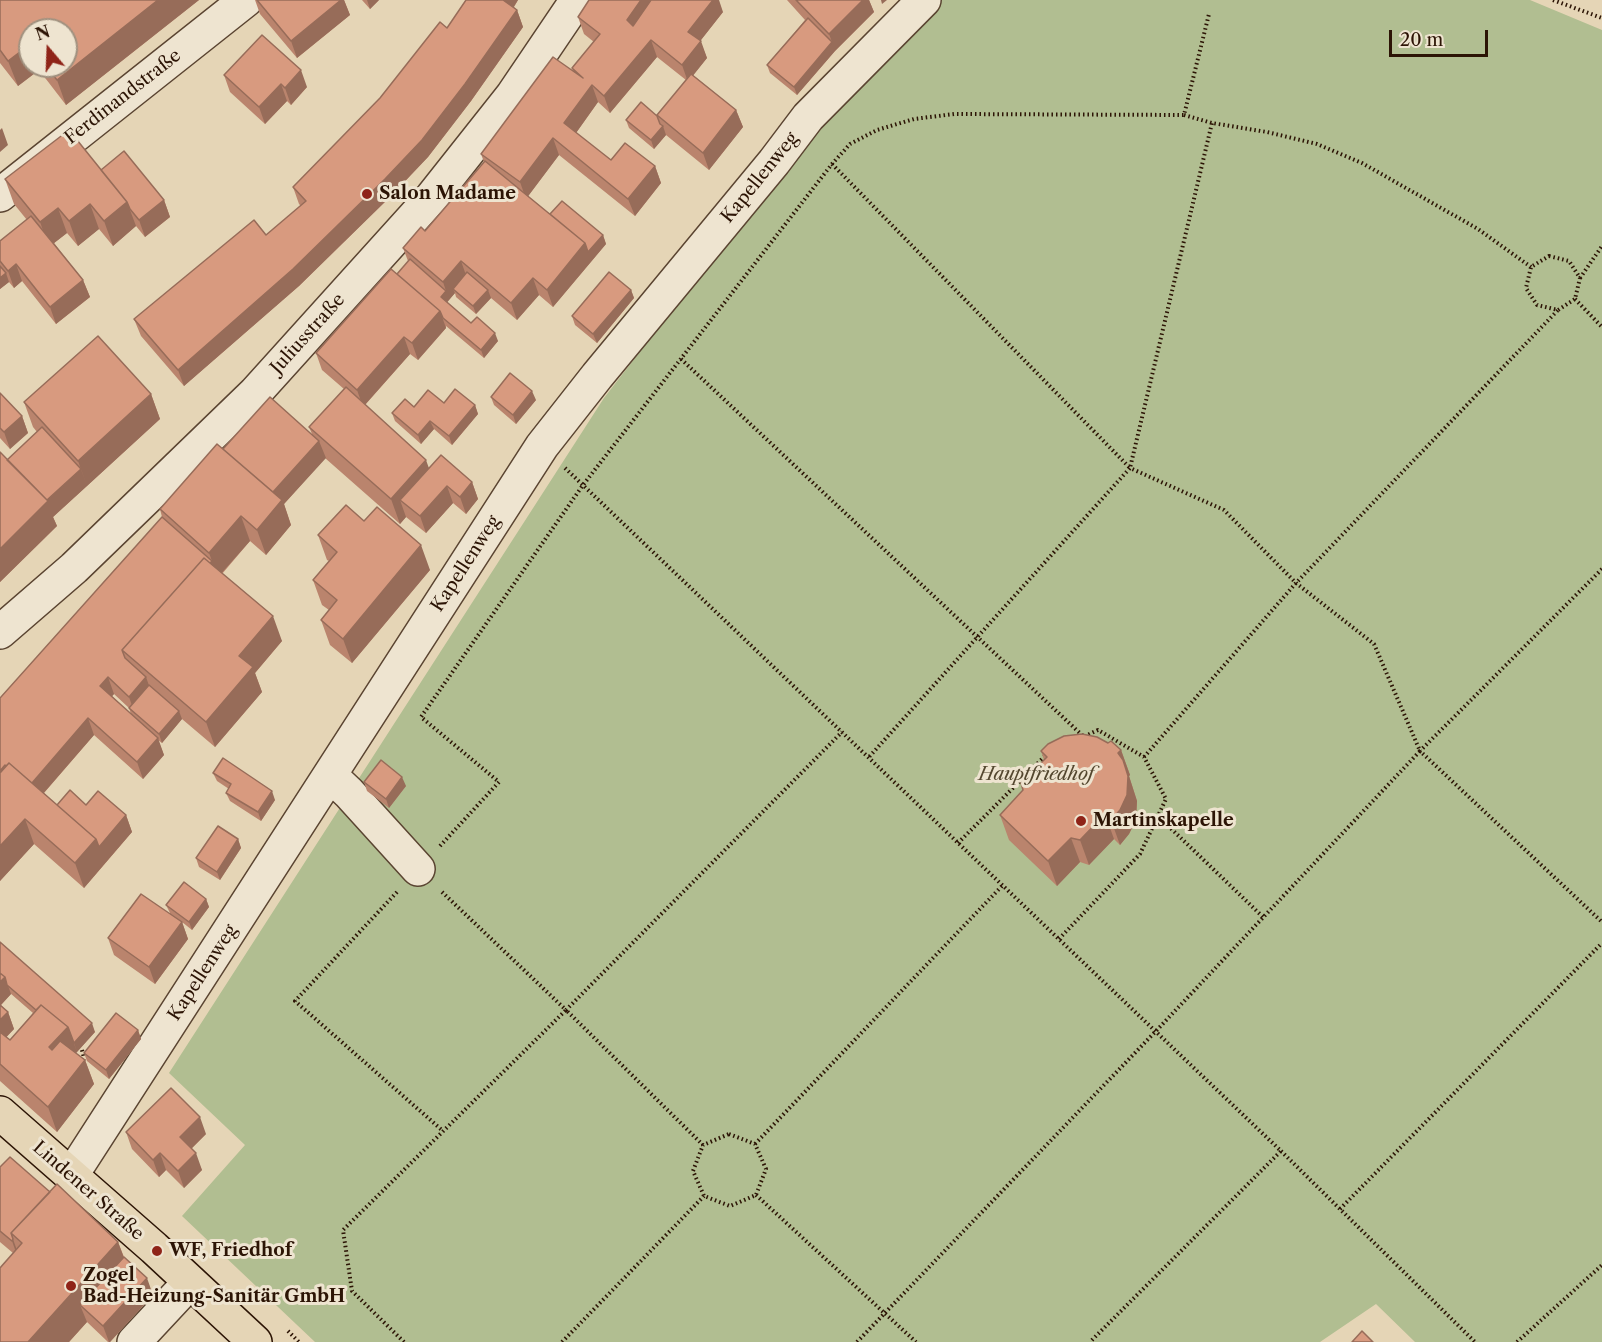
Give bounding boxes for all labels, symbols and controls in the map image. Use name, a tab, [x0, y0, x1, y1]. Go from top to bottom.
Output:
north arrow	[18, 18, 78, 78]
scale bar	[1392, 18, 1491, 56]
text: N	[33, 21, 53, 45]
text: 20 m	[1400, 29, 1443, 51]
street label: Ferdinandstraße	[61, 45, 185, 149]
street label: Kapellenweg	[717, 128, 803, 228]
place label: Salon Madame	[379, 183, 516, 205]
marker: Salon Madame	[360, 187, 374, 201]
street label: Juliusstraße	[266, 289, 350, 379]
street label: Kapellenweg	[427, 512, 505, 616]
park label: Hauptfriedhof	[979, 764, 1093, 786]
place label: Martinskapelle	[1093, 810, 1234, 832]
marker: Martinskapelle	[1074, 814, 1088, 828]
street label: Kapellenweg	[164, 921, 242, 1025]
street label: Lindener Straße	[28, 1137, 148, 1245]
place label: WF, Friedhof	[169, 1240, 292, 1262]
marker: WF, Friedhof	[150, 1244, 164, 1258]
place label: Zogel Bad-Heizung-Sanitär GmbH	[83, 1265, 345, 1308]
marker: Zogel Bad-Heizung-Sanitär GmbH	[64, 1279, 78, 1293]

